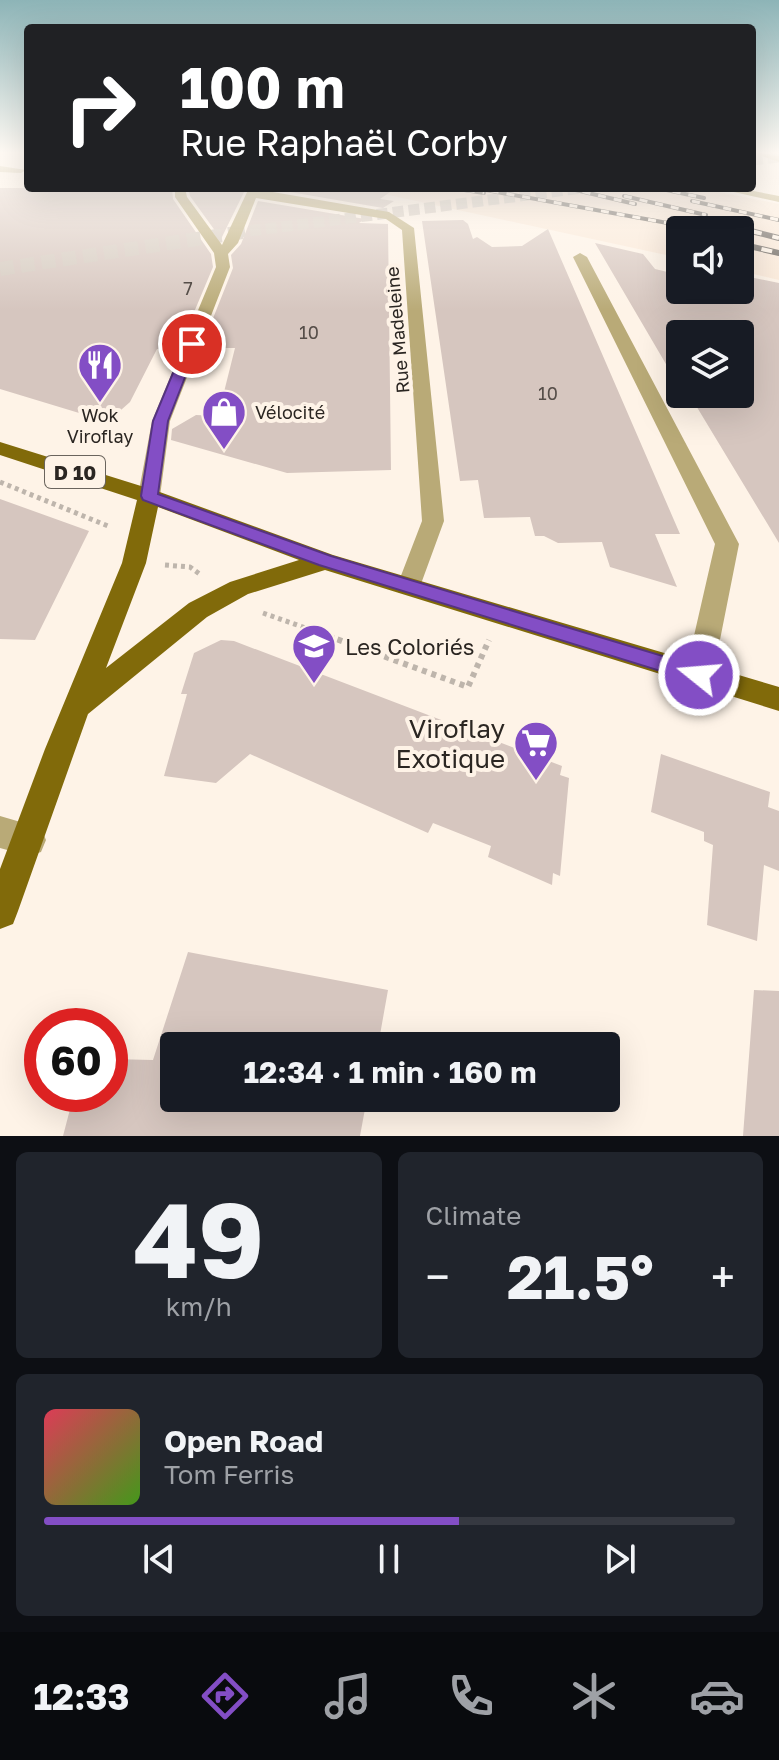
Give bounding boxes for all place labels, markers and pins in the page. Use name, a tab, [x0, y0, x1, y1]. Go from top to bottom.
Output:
pin	[158, 310, 226, 378]
restaurant icon: Wok Viroflay	[76, 341, 124, 404]
shop icon: Vélocité	[200, 388, 248, 451]
place label: Vélocité	[255, 401, 325, 423]
place label: Wok Viroflay	[67, 404, 133, 447]
school or university icon: Les Coloriés	[290, 622, 338, 685]
place label: Les Coloriés	[345, 633, 474, 660]
place label: Viroflay Exotique	[396, 713, 505, 774]
supermarket icon: Viroflay Exotique	[512, 719, 560, 782]

